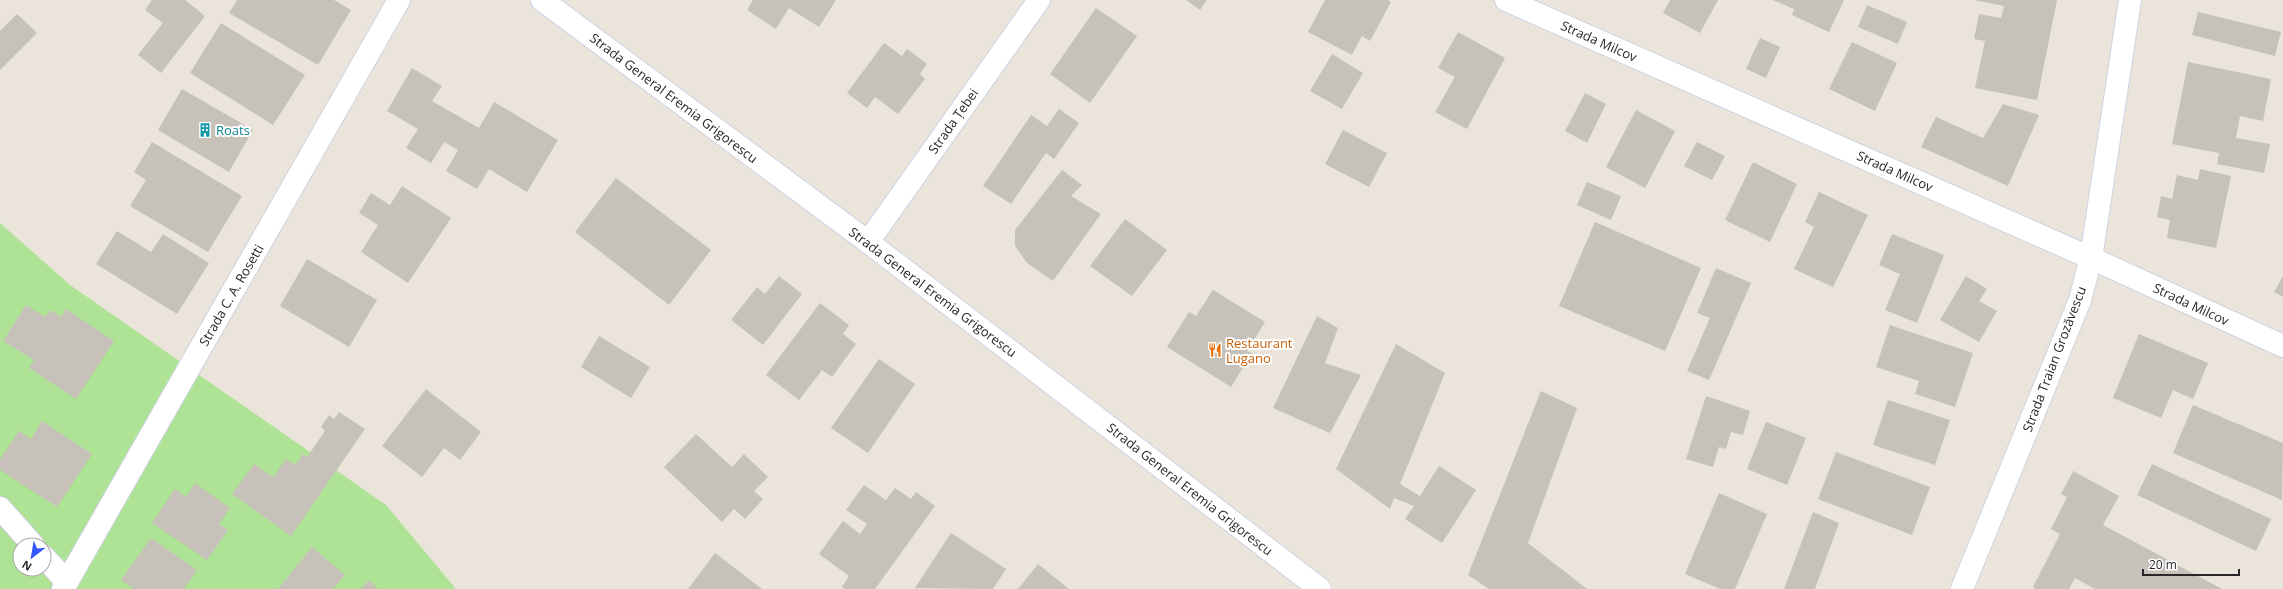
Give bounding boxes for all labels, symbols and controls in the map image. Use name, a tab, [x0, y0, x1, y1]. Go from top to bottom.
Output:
street label: Strada Milcov	[1558, 16, 1640, 66]
street label: Strada General Eremia Grigorescu	[586, 29, 762, 167]
street label: Strada Țebei	[924, 85, 982, 157]
place label: Roats	[216, 121, 250, 139]
building icon: Roats	[197, 122, 213, 138]
street label: Strada Milcov	[1854, 146, 1936, 196]
street label: Strada General Eremia Grigorescu	[845, 223, 1021, 361]
street label: Strada C. A. Rosetti	[195, 241, 267, 349]
street label: Strada Milcov	[2150, 279, 2232, 330]
street label: Strada Traian Grozăvescu	[2018, 284, 2090, 434]
place label: Restaurant Lugano	[1226, 334, 1293, 367]
restaurant icon: Restaurant Lugano	[1207, 342, 1223, 358]
street label: Strada General Eremia Grigorescu	[1103, 419, 1277, 559]
north arrow	[12, 537, 52, 577]
scale bar	[2143, 551, 2239, 577]
text: 20 m	[2149, 556, 2177, 573]
text: N	[19, 557, 34, 575]

